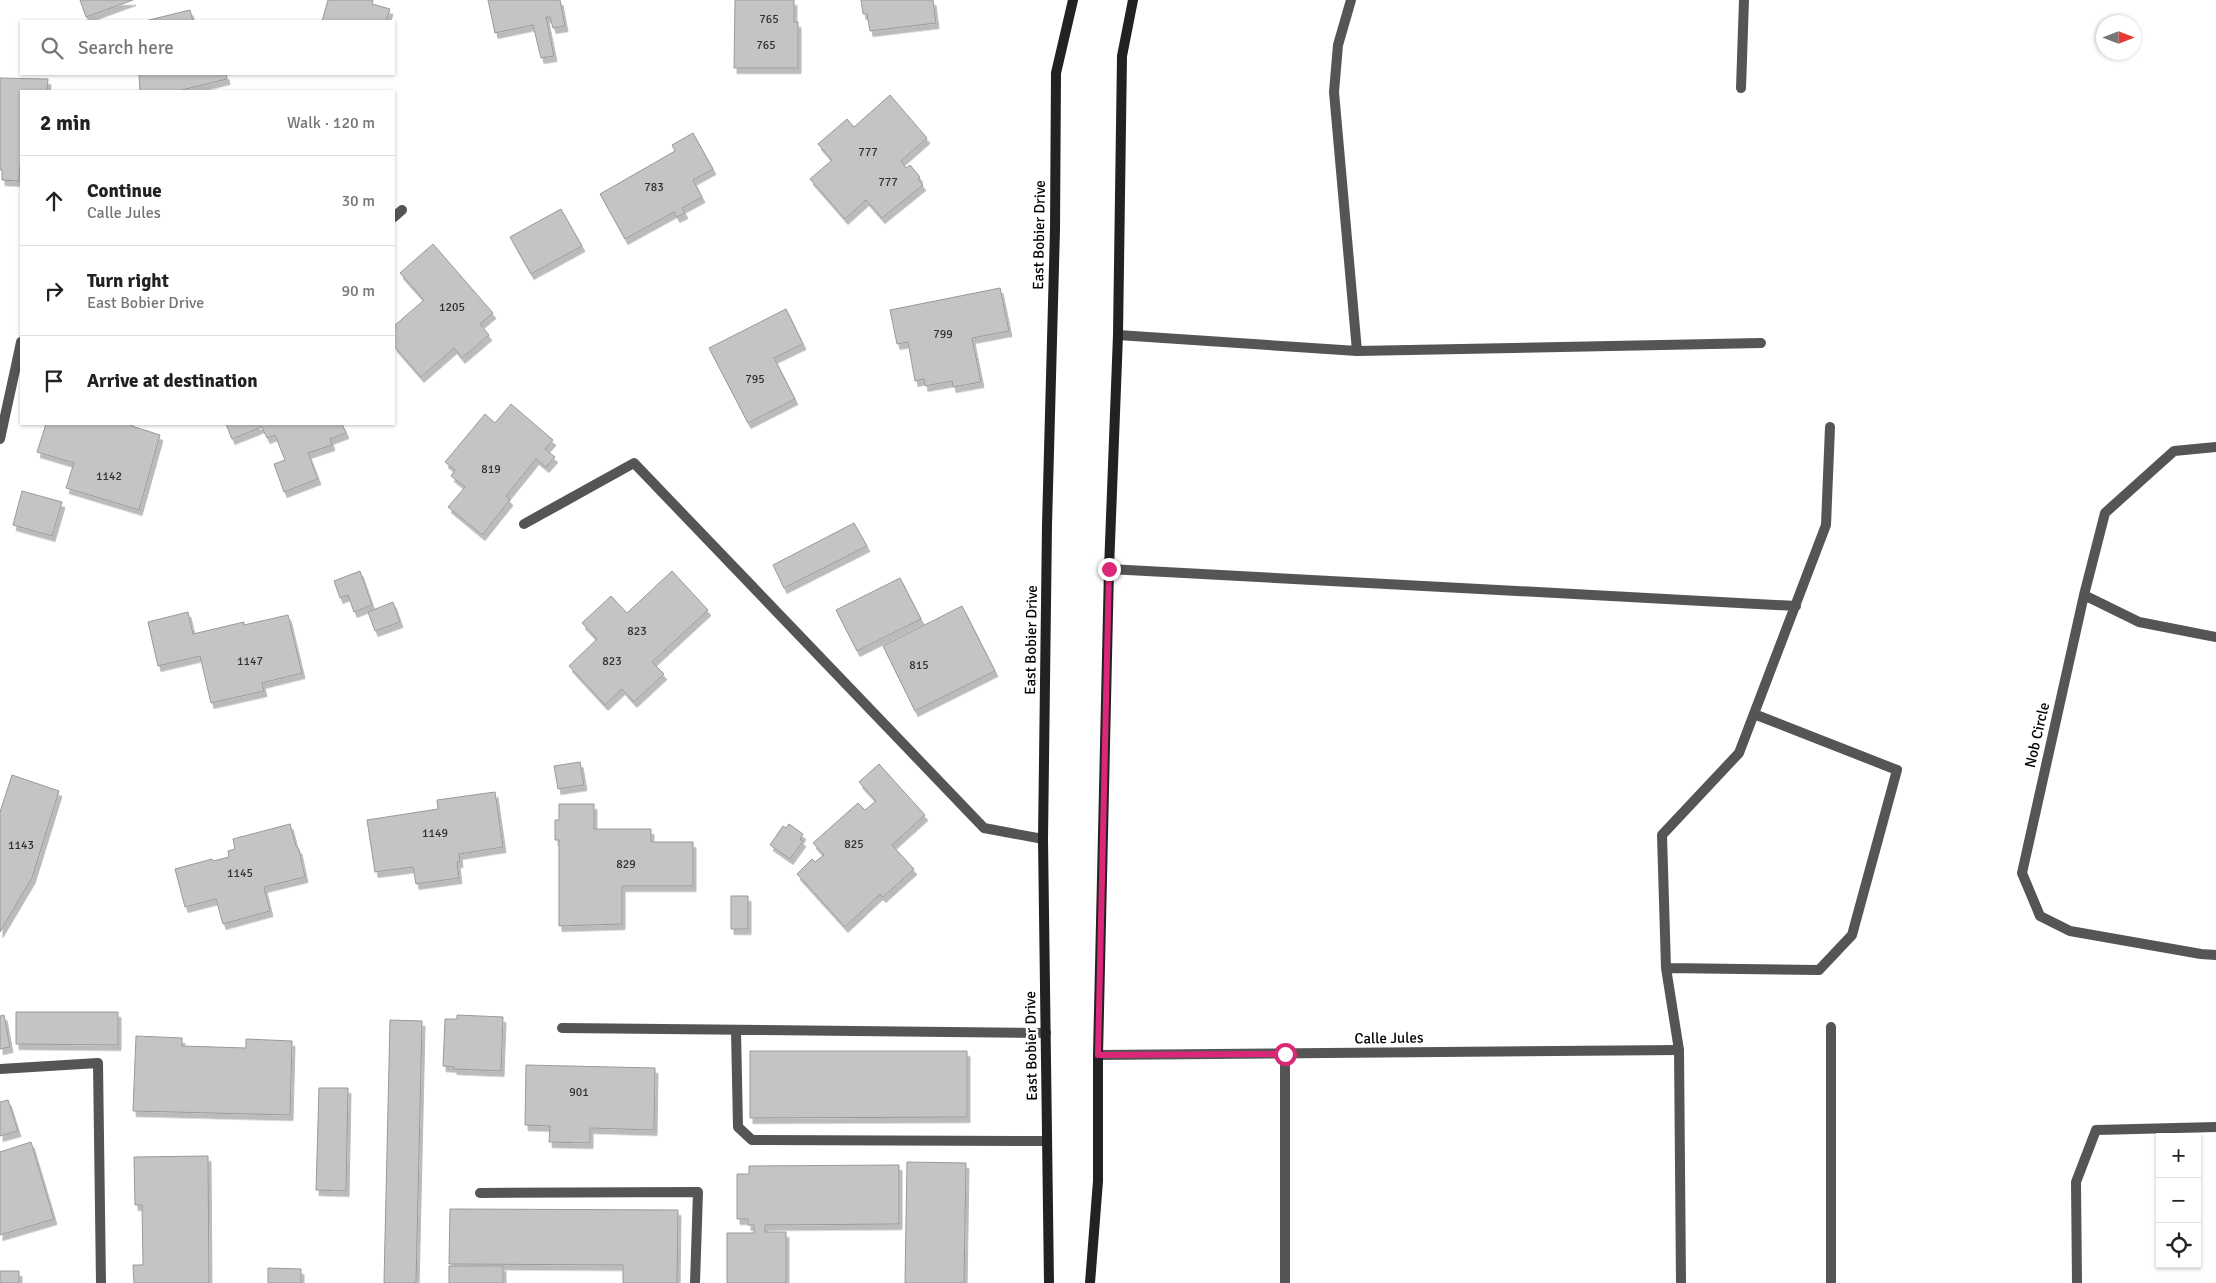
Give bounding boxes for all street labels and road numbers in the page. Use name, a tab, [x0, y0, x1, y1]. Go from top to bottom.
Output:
street label: East Bobier Drive	[1029, 180, 1049, 290]
street label: East Bobier Drive	[1021, 585, 1041, 695]
street label: Nob Circle	[2021, 701, 2053, 769]
street label: East Bobier Drive	[1021, 991, 1041, 1101]
street label: Calle Jules	[1354, 1028, 1424, 1048]

